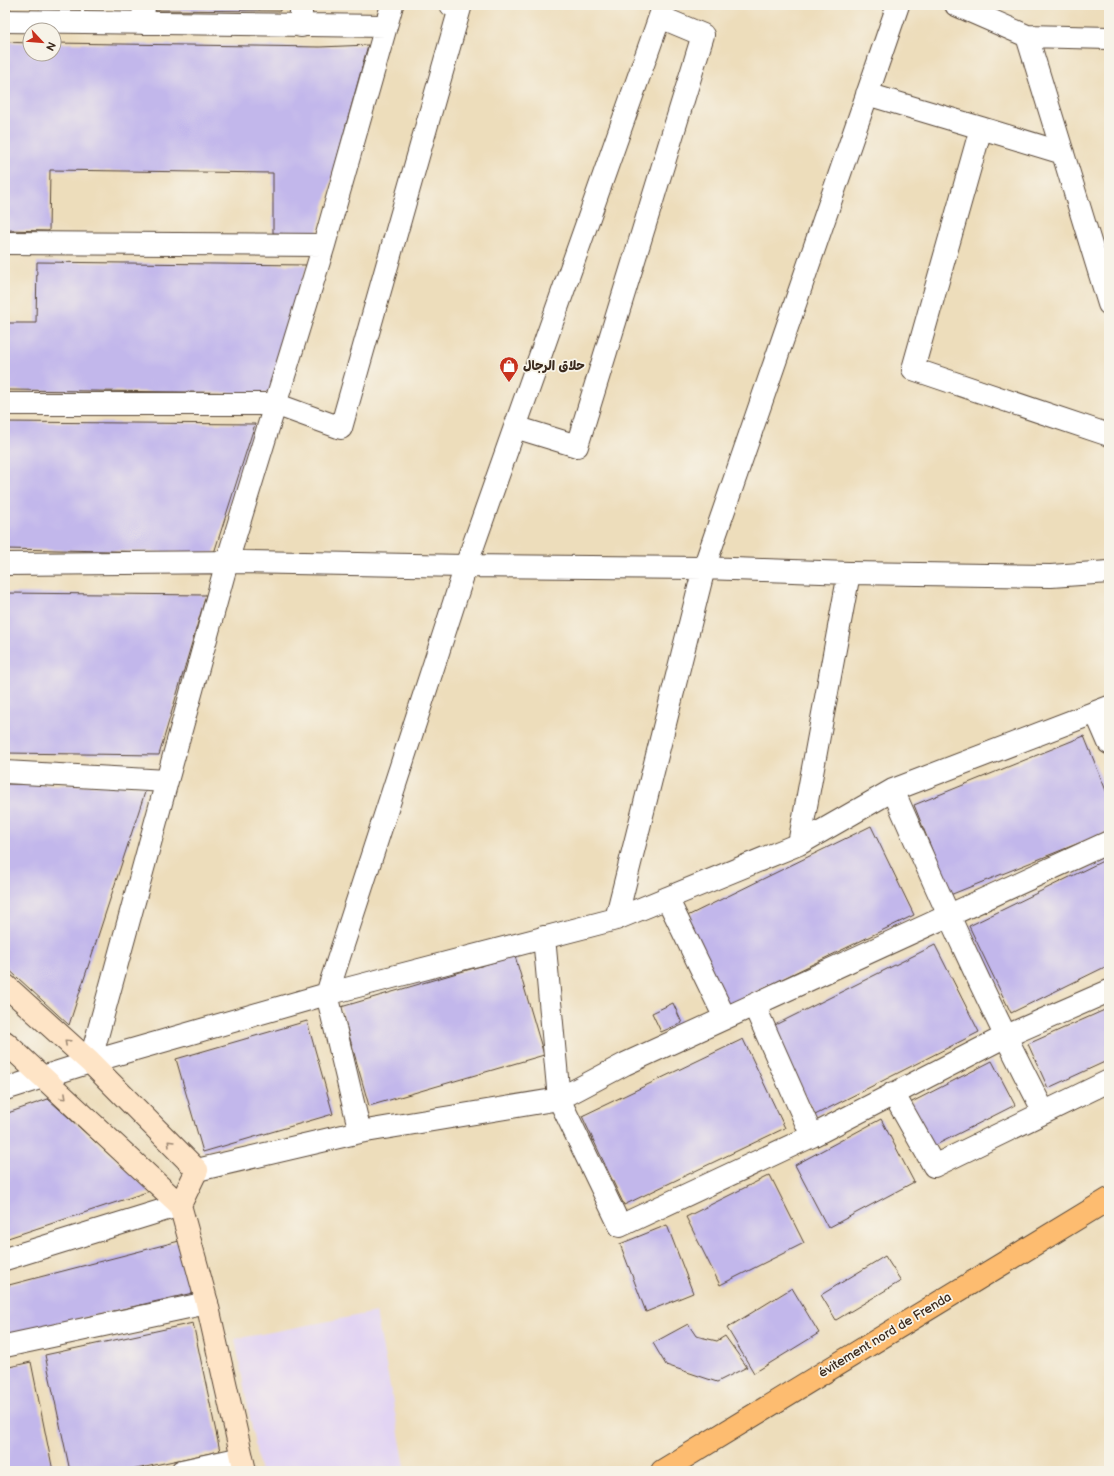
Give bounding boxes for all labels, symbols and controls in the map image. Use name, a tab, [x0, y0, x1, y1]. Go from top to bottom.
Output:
north arrow	[22, 22, 62, 62]
text: N	[43, 40, 58, 53]
shop icon: حلاق الرجال	[498, 355, 520, 383]
place label: حلاق الرجال	[523, 358, 585, 374]
one-way arrow	[65, 1039, 72, 1046]
one-way arrow	[60, 1092, 67, 1099]
one-way arrow	[167, 1140, 175, 1148]
street label: évitement nord de Frenda	[816, 1289, 954, 1381]

